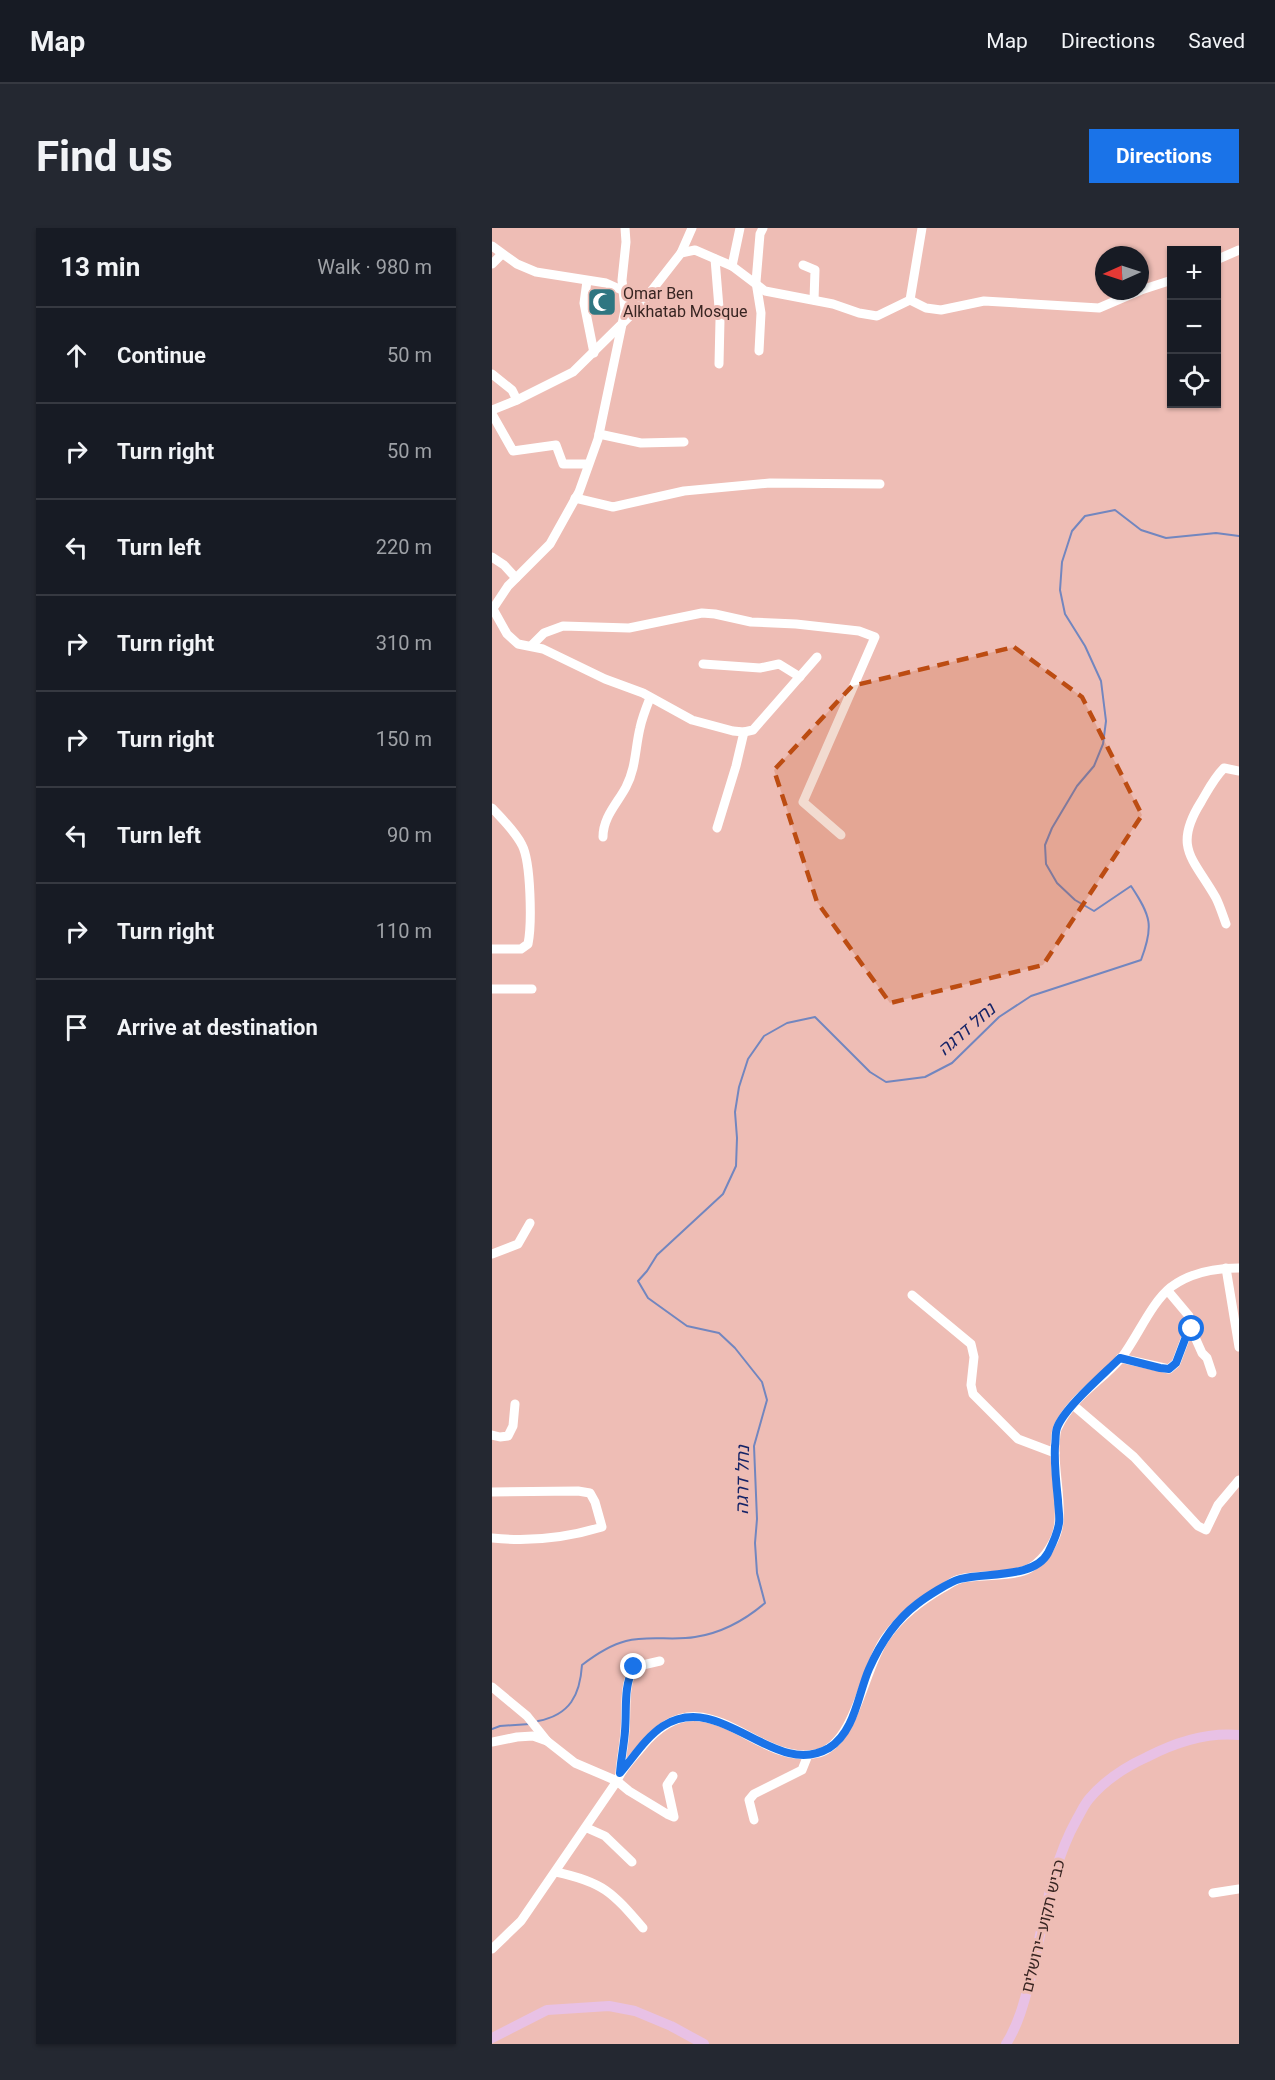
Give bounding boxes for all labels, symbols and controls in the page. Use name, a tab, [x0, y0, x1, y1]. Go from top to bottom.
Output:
text: Map	[30, 25, 85, 58]
text: Map	[986, 29, 1028, 53]
text: Directions	[1061, 29, 1155, 53]
text: Saved	[1188, 29, 1245, 53]
button: Directions	[1089, 129, 1239, 183]
text: Find us	[36, 132, 173, 181]
north arrow	[1095, 246, 1149, 300]
map controls	[1167, 246, 1221, 408]
button: +	[1167, 246, 1221, 300]
text: 13 min	[60, 252, 140, 282]
text: Walk · 980 m	[317, 255, 432, 279]
place label: Omar Ben Alkhatab Mosque	[623, 284, 748, 321]
mosque icon: Omar Ben Alkhatab Mosque	[586, 286, 618, 318]
button: −	[1167, 300, 1221, 354]
icon: ahead	[60, 339, 93, 372]
text: Continue	[117, 343, 206, 368]
text: 50 m	[387, 343, 432, 367]
button: locate	[1167, 354, 1221, 408]
icon: right	[60, 435, 93, 468]
text: Turn right	[117, 439, 214, 464]
text: 50 m	[387, 439, 432, 463]
icon: left	[60, 531, 93, 564]
text: Turn left	[117, 535, 201, 560]
text: 220 m	[376, 535, 432, 559]
icon: right	[60, 627, 93, 660]
text: Turn right	[117, 631, 214, 656]
text: 310 m	[376, 631, 432, 655]
icon: right	[60, 723, 93, 756]
text: Turn right	[117, 727, 214, 752]
text: 150 m	[376, 727, 432, 751]
icon: left	[60, 819, 93, 852]
text: Turn left	[117, 823, 201, 848]
text: 90 m	[387, 823, 432, 847]
icon: right	[60, 915, 93, 948]
text: Turn right	[117, 919, 214, 944]
text: 110 m	[376, 919, 432, 943]
water label: נחל דרגה	[933, 998, 1000, 1060]
icon: arrive	[60, 1011, 93, 1044]
text: Arrive at destination	[117, 1015, 318, 1040]
route start	[1178, 1315, 1204, 1341]
water label: נחל דרגה	[731, 1444, 753, 1515]
route end	[620, 1653, 646, 1679]
street label: כביש תקוע–ירושלים	[1017, 1858, 1069, 1994]

